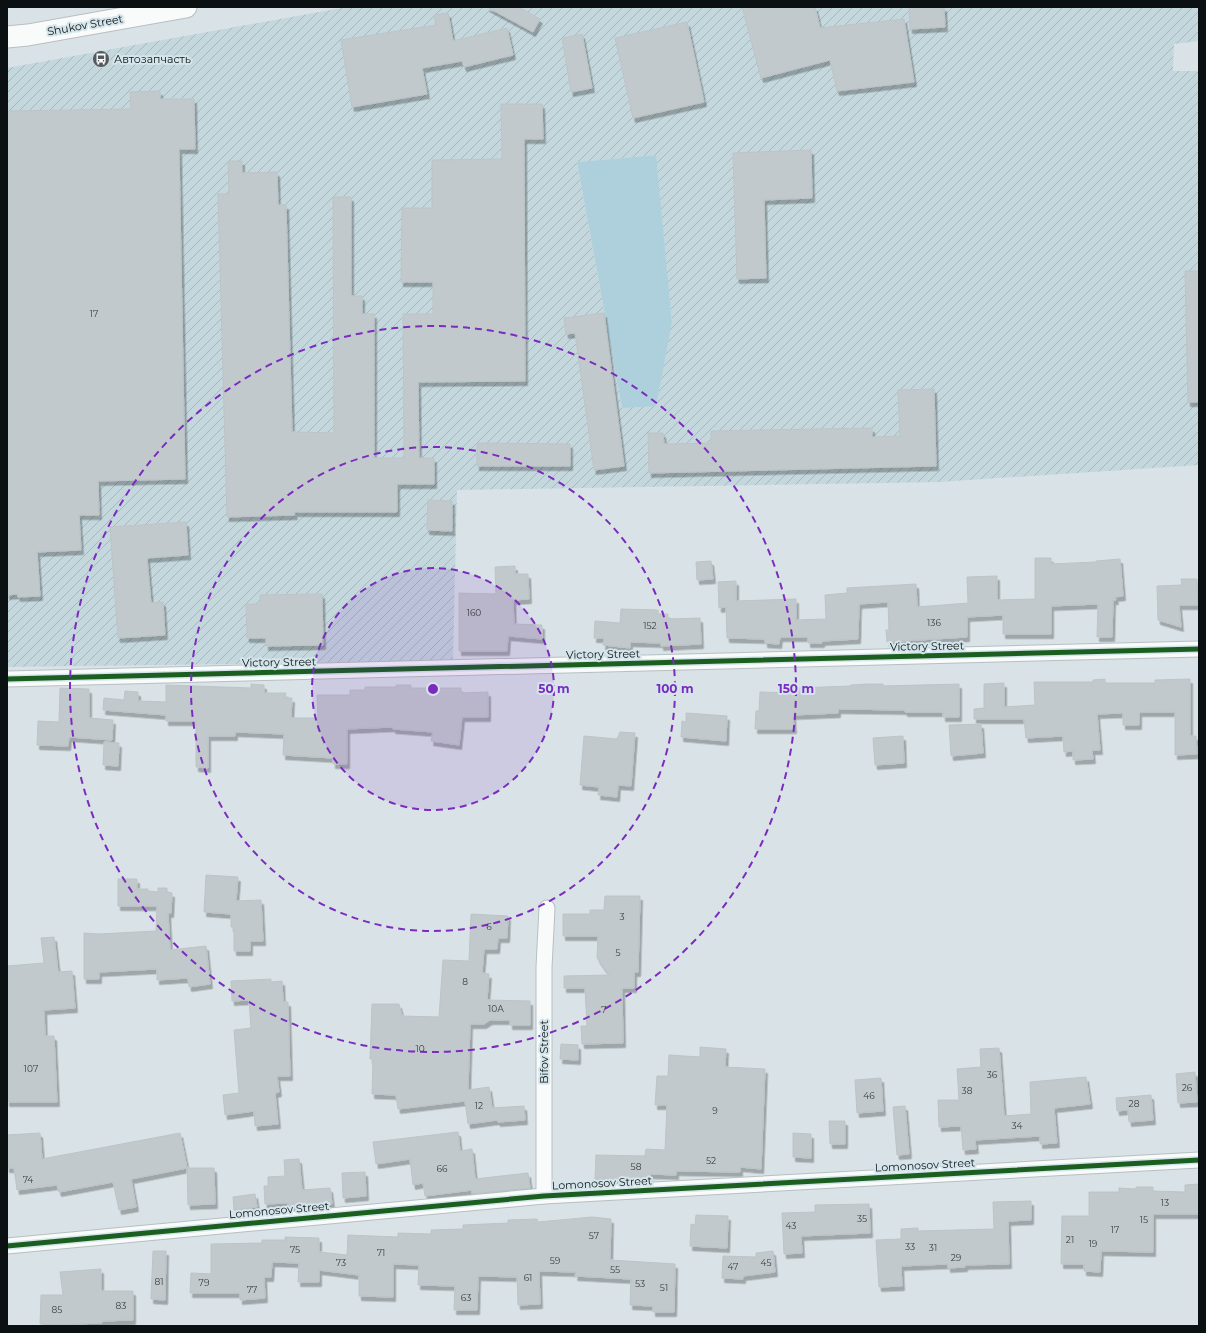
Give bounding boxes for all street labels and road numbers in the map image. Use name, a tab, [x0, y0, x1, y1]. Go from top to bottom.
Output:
street label: Shukov Street	[46, 11, 125, 39]
street label: Victory Street	[890, 638, 965, 654]
street label: Victory Street	[566, 646, 641, 662]
street label: Victory Street	[242, 654, 317, 670]
street label: Bifov Street	[537, 1020, 551, 1084]
street label: Lomonosov Street	[874, 1155, 976, 1175]
street label: Lomonosov Street	[551, 1173, 653, 1193]
street label: Lomonosov Street	[228, 1199, 330, 1221]

